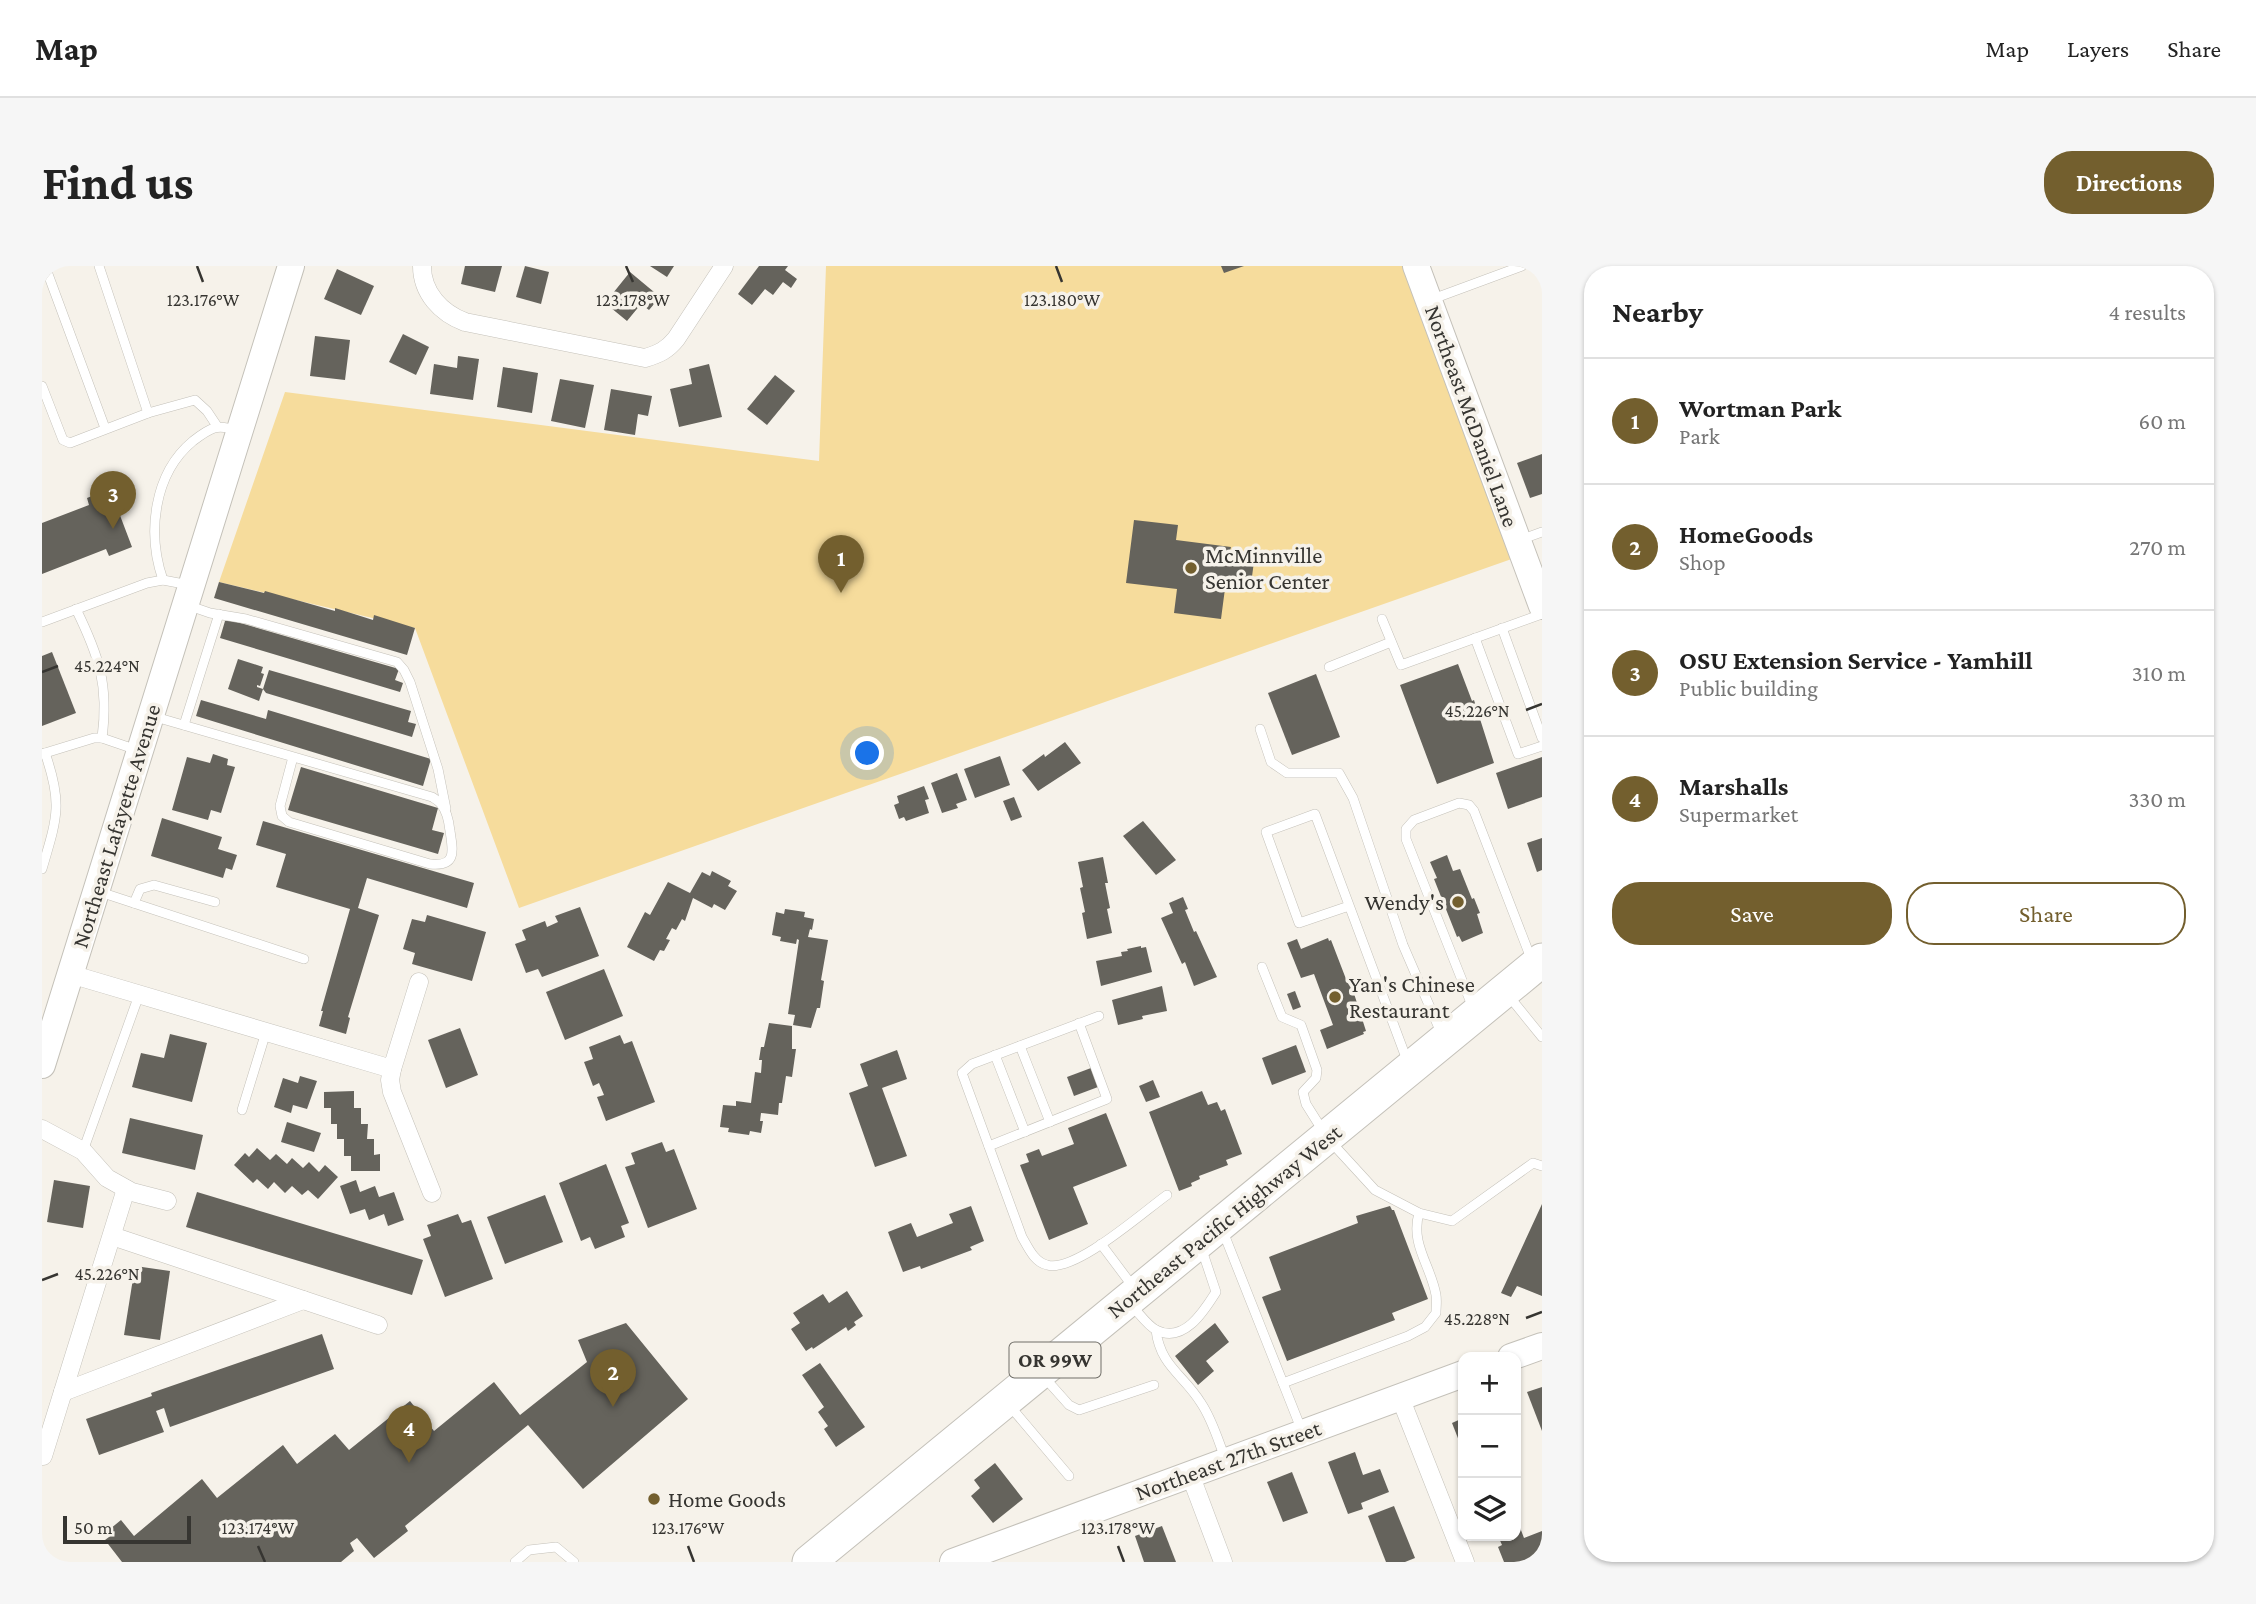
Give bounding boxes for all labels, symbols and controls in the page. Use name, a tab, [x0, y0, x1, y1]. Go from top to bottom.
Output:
text: Map	[35, 30, 98, 67]
text: Map	[1985, 35, 2029, 62]
text: Layers	[2067, 35, 2129, 62]
text: Share	[2167, 35, 2221, 62]
button: Directions	[2044, 151, 2214, 214]
text: Find us	[42, 155, 194, 210]
text: 123.176°W	[167, 290, 240, 310]
text: 123.178°W	[596, 290, 670, 310]
text: 123.180°W	[1024, 290, 1100, 310]
text: Nearby	[1612, 295, 1703, 328]
text: 4 results	[2108, 299, 2186, 325]
street label: Northeast McDaniel Lane	[1420, 301, 1524, 531]
text: Wortman Park	[1679, 394, 1841, 423]
text: 1	[1631, 408, 1639, 434]
text: 60 m	[2139, 408, 2186, 434]
text: Park	[1679, 423, 1720, 449]
pin: 3	[90, 471, 136, 529]
text: HomeGoods	[1679, 520, 1813, 549]
text: 2	[1629, 534, 1641, 560]
text: 270 m	[2129, 534, 2186, 560]
pin: 1	[818, 535, 864, 593]
place label: McMinnville Senior Center	[1205, 542, 1330, 594]
text: Shop	[1679, 549, 1726, 575]
marker: McMinnville Senior Center	[1183, 560, 1199, 576]
text: OSU Extension Service - Yamhill	[1679, 646, 2033, 675]
text: 45.224°N	[74, 656, 140, 676]
text: 3	[1629, 660, 1641, 686]
text: 310 m	[2132, 660, 2186, 686]
text: Public building	[1679, 675, 1818, 701]
street label: Northeast Lafayette Avenue	[67, 701, 165, 951]
text: 45.226°N	[1444, 701, 1510, 721]
your location	[850, 736, 884, 770]
text: Marshalls	[1679, 772, 1788, 801]
text: 4	[1629, 786, 1641, 812]
text: 330 m	[2128, 786, 2186, 812]
text: Supermarket	[1679, 801, 1798, 827]
button: Save	[1612, 882, 1892, 945]
button: Share	[1906, 882, 2186, 945]
place label: Wendy's	[1364, 889, 1444, 915]
marker: Wendy's	[1450, 894, 1466, 910]
place label: Yan's Chinese Restaurant	[1349, 971, 1475, 1023]
marker: Yan's Chinese Restaurant	[1327, 989, 1343, 1005]
street label: Northeast Pacific Highway West	[1102, 1118, 1347, 1323]
text: 45.226°N	[74, 1264, 140, 1284]
text: 45.228°N	[1444, 1309, 1510, 1329]
road number: OR 99W	[1010, 1342, 1100, 1378]
pin: 2	[590, 1349, 636, 1407]
map controls	[1458, 1352, 1521, 1541]
button: +	[1458, 1352, 1521, 1415]
pin: 4	[386, 1405, 432, 1463]
street label: Northeast 27th Street	[1132, 1414, 1325, 1506]
button: −	[1458, 1415, 1521, 1478]
button: layers	[1458, 1478, 1521, 1541]
place label: Home Goods	[668, 1486, 786, 1512]
marker: Home Goods	[646, 1491, 662, 1507]
scale bar	[63, 1513, 191, 1545]
text: 50 m	[74, 1517, 113, 1538]
text: 123.174°W	[222, 1518, 295, 1538]
text: 123.176°W	[652, 1518, 725, 1538]
text: 123.178°W	[1081, 1518, 1155, 1538]

